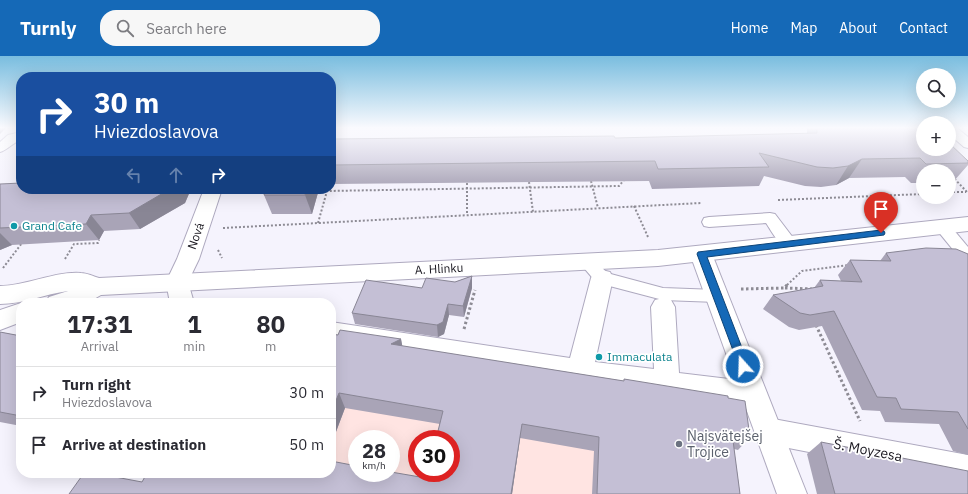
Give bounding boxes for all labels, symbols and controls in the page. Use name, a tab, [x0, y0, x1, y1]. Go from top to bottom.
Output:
search box	[100, 10, 380, 46]
text: Turnly	[20, 16, 76, 40]
icon: search	[114, 17, 136, 39]
text: Search here	[146, 19, 227, 38]
text: Home	[731, 19, 768, 37]
text: Map	[790, 19, 817, 37]
text: About	[839, 19, 877, 37]
text: Contact	[899, 19, 948, 37]
map controls	[916, 68, 956, 204]
button: search	[916, 68, 956, 108]
text: 30 m	[94, 84, 159, 121]
icon: right	[28, 88, 80, 140]
button: +	[916, 116, 956, 156]
text: Hviezdoslavova	[94, 120, 219, 143]
icon: left	[123, 164, 145, 186]
icon: ahead	[165, 164, 187, 186]
icon: right	[207, 164, 229, 186]
button: −	[916, 164, 956, 204]
pin	[864, 192, 898, 233]
icon: arrive	[870, 198, 892, 220]
place label: Grand Cafe	[22, 218, 82, 233]
street label: Nová	[184, 220, 207, 251]
marker: Grand Cafe	[9, 221, 19, 231]
street label: A. Hlinku	[414, 260, 464, 277]
text: 17:31	[67, 308, 132, 340]
text: 1	[187, 308, 202, 340]
text: 80	[256, 308, 285, 340]
text: Arrival	[81, 338, 119, 355]
text: min	[183, 338, 205, 355]
text: m	[265, 338, 276, 355]
position arrow	[722, 345, 764, 387]
place label: Immaculata	[607, 349, 673, 364]
marker: Immaculata	[594, 352, 604, 362]
text: Turn right	[62, 375, 131, 394]
icon: right	[28, 382, 50, 404]
text: 30 m	[289, 383, 324, 402]
text: Hviezdoslavova	[62, 394, 152, 411]
place label: Najsvätejšej Trojice	[687, 427, 763, 461]
speed limit sign: 30	[408, 430, 460, 482]
icon: arrive	[28, 434, 50, 456]
street label: Š. Moyzesa	[832, 434, 905, 466]
text: Arrive at destination	[62, 435, 206, 454]
text: 50 m	[289, 435, 324, 454]
text: 28	[362, 437, 386, 464]
marker: Najsvätejšej Trojice	[674, 439, 684, 449]
text: km/h	[362, 459, 386, 472]

